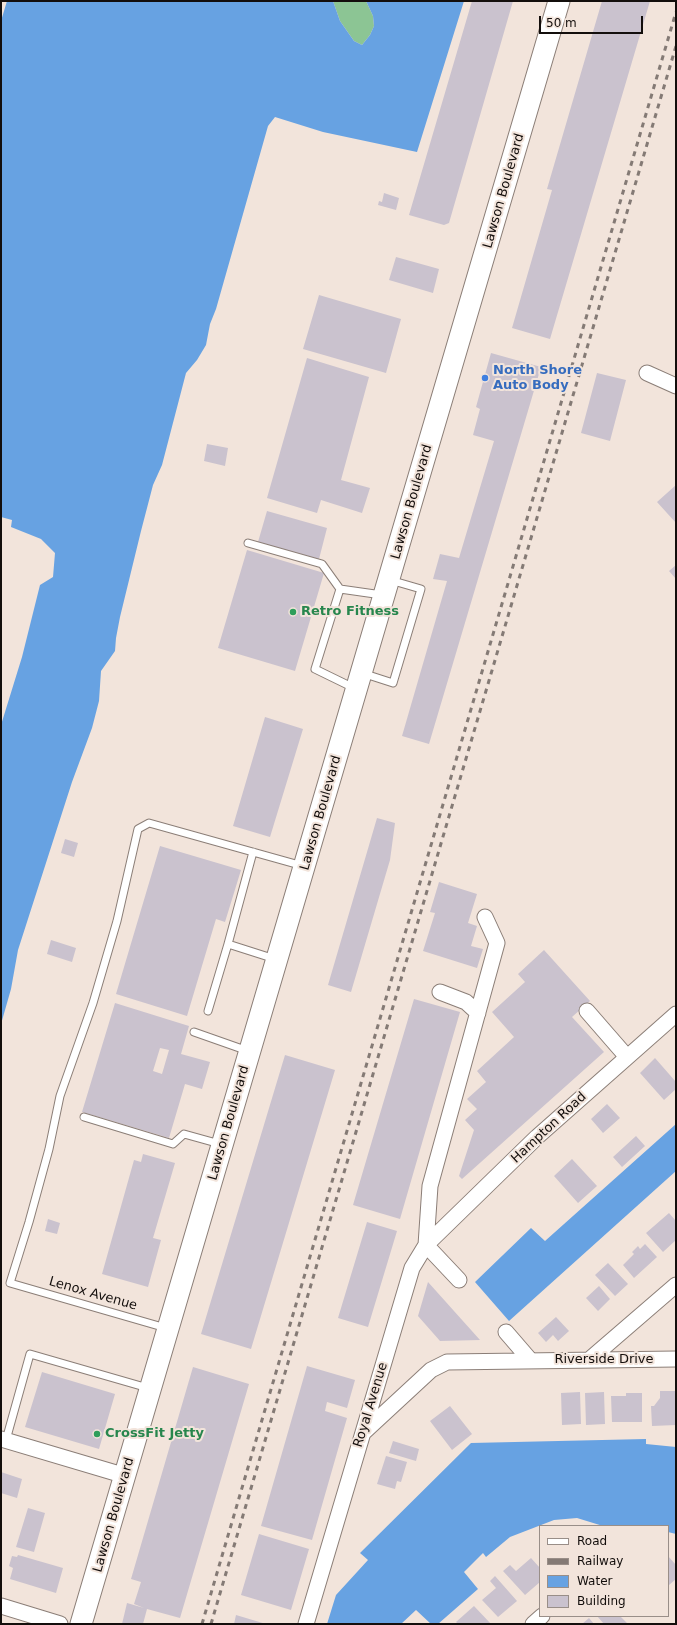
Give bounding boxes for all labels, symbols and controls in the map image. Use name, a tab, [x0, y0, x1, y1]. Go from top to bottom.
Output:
scale bar	[541, 8, 645, 34]
text: 50 m	[546, 16, 577, 30]
street label: Lawson Boulevard	[480, 132, 528, 250]
place label: North Shore Auto Body	[493, 363, 582, 394]
marker: North Shore Auto Body	[480, 373, 490, 383]
street label: Lawson Boulevard	[388, 443, 436, 561]
place label: Retro Fitness	[301, 604, 399, 620]
marker: Retro Fitness	[288, 607, 298, 617]
street label: Lawson Boulevard	[297, 754, 345, 872]
street label: Lawson Boulevard	[205, 1064, 253, 1182]
street label: Hampton Road	[508, 1089, 590, 1167]
street label: Lenox Avenue	[47, 1274, 139, 1314]
street label: Riverside Drive	[554, 1352, 654, 1368]
street label: Royal Avenue	[351, 1361, 391, 1449]
place label: CrossFit Jetty	[105, 1426, 204, 1442]
marker: CrossFit Jetty	[92, 1429, 102, 1439]
street label: Lawson Boulevard	[90, 1456, 138, 1574]
legend	[539, 1525, 669, 1617]
text: Road	[577, 1534, 607, 1548]
text: Railway	[577, 1554, 623, 1568]
text: Water	[577, 1574, 612, 1588]
text: Building	[577, 1594, 626, 1608]

